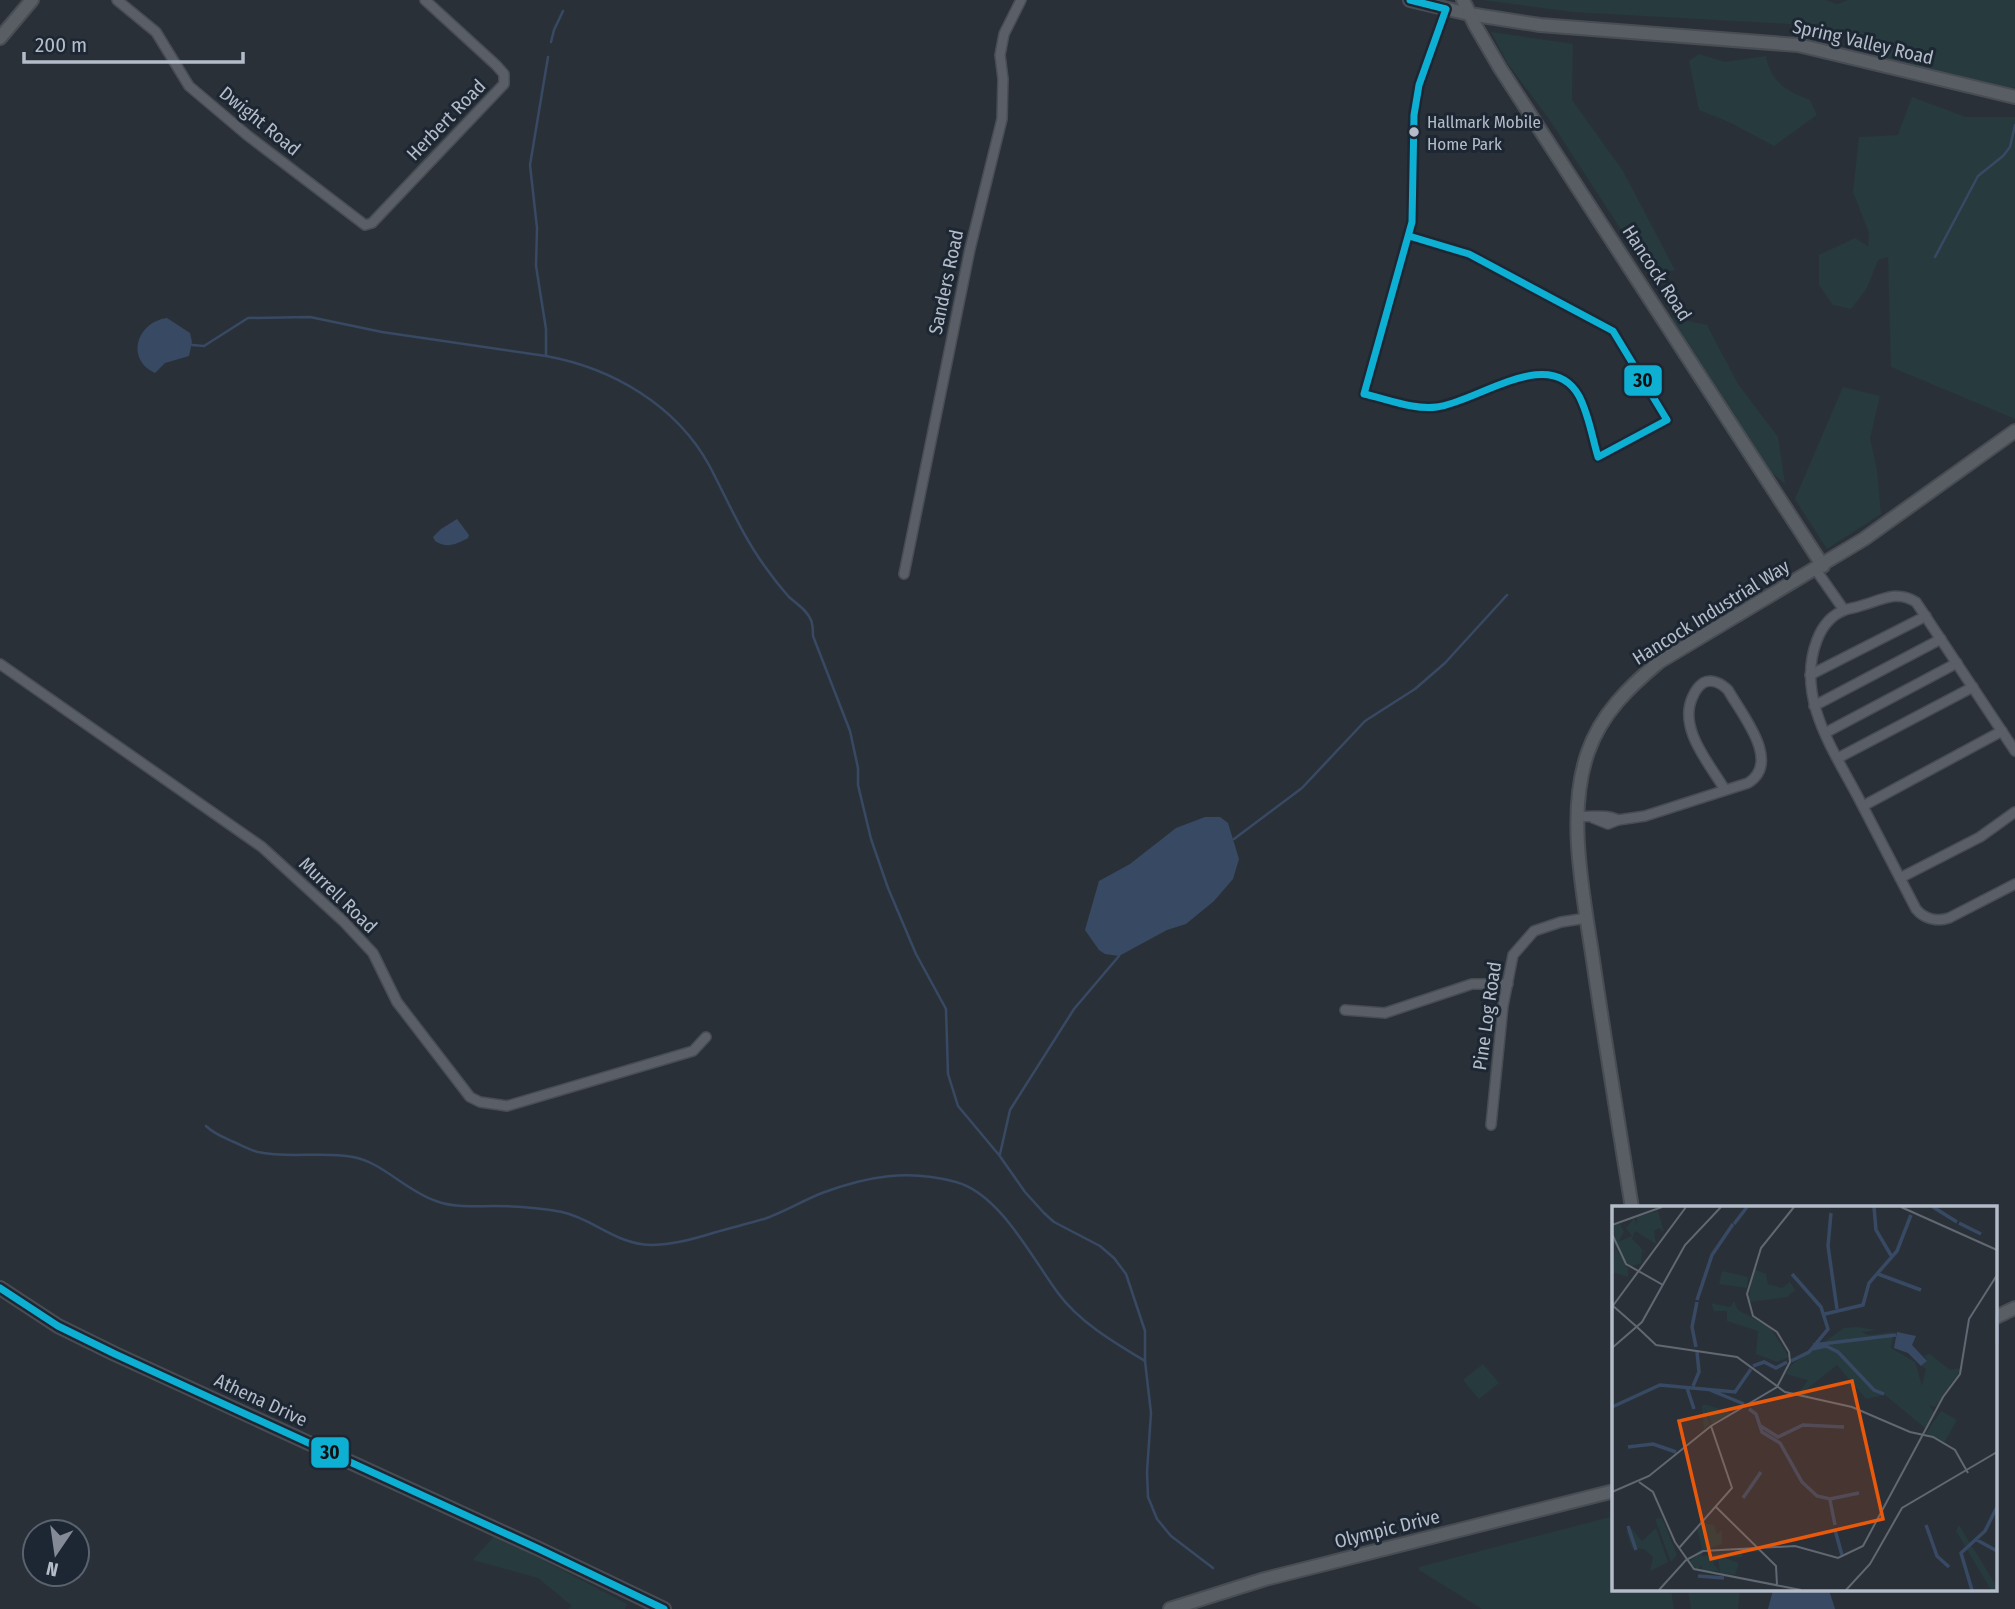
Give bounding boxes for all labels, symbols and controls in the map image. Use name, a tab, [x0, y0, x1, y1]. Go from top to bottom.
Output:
street label: Spring Valley Road	[1790, 15, 1936, 69]
scale bar	[24, 21, 243, 65]
text: 200 m	[35, 32, 87, 58]
street label: Herbert Road	[402, 75, 490, 165]
street label: Dwight Road	[215, 81, 305, 161]
place label: Hallmark Mobile Home Park	[1427, 112, 1541, 155]
marker: Hallmark Mobile Home Park	[1407, 125, 1421, 139]
street label: Hancock Road	[1618, 221, 1696, 325]
street label: Sanders Road	[924, 227, 968, 337]
line badge: 30	[1623, 364, 1663, 397]
text: 30	[1632, 369, 1653, 392]
street label: Hancock Industrial Way	[1628, 554, 1794, 670]
street label: Murrell Road	[294, 852, 382, 938]
street label: Pine Log Road	[1468, 960, 1506, 1072]
inset map	[1612, 1206, 1997, 1592]
street label: Athena Drive	[211, 1369, 311, 1431]
line badge: 30	[310, 1436, 350, 1469]
text: 30	[319, 1441, 340, 1464]
street label: Olympic Drive	[1332, 1505, 1442, 1553]
north arrow	[21, 1518, 91, 1588]
text: N	[44, 1557, 60, 1582]

